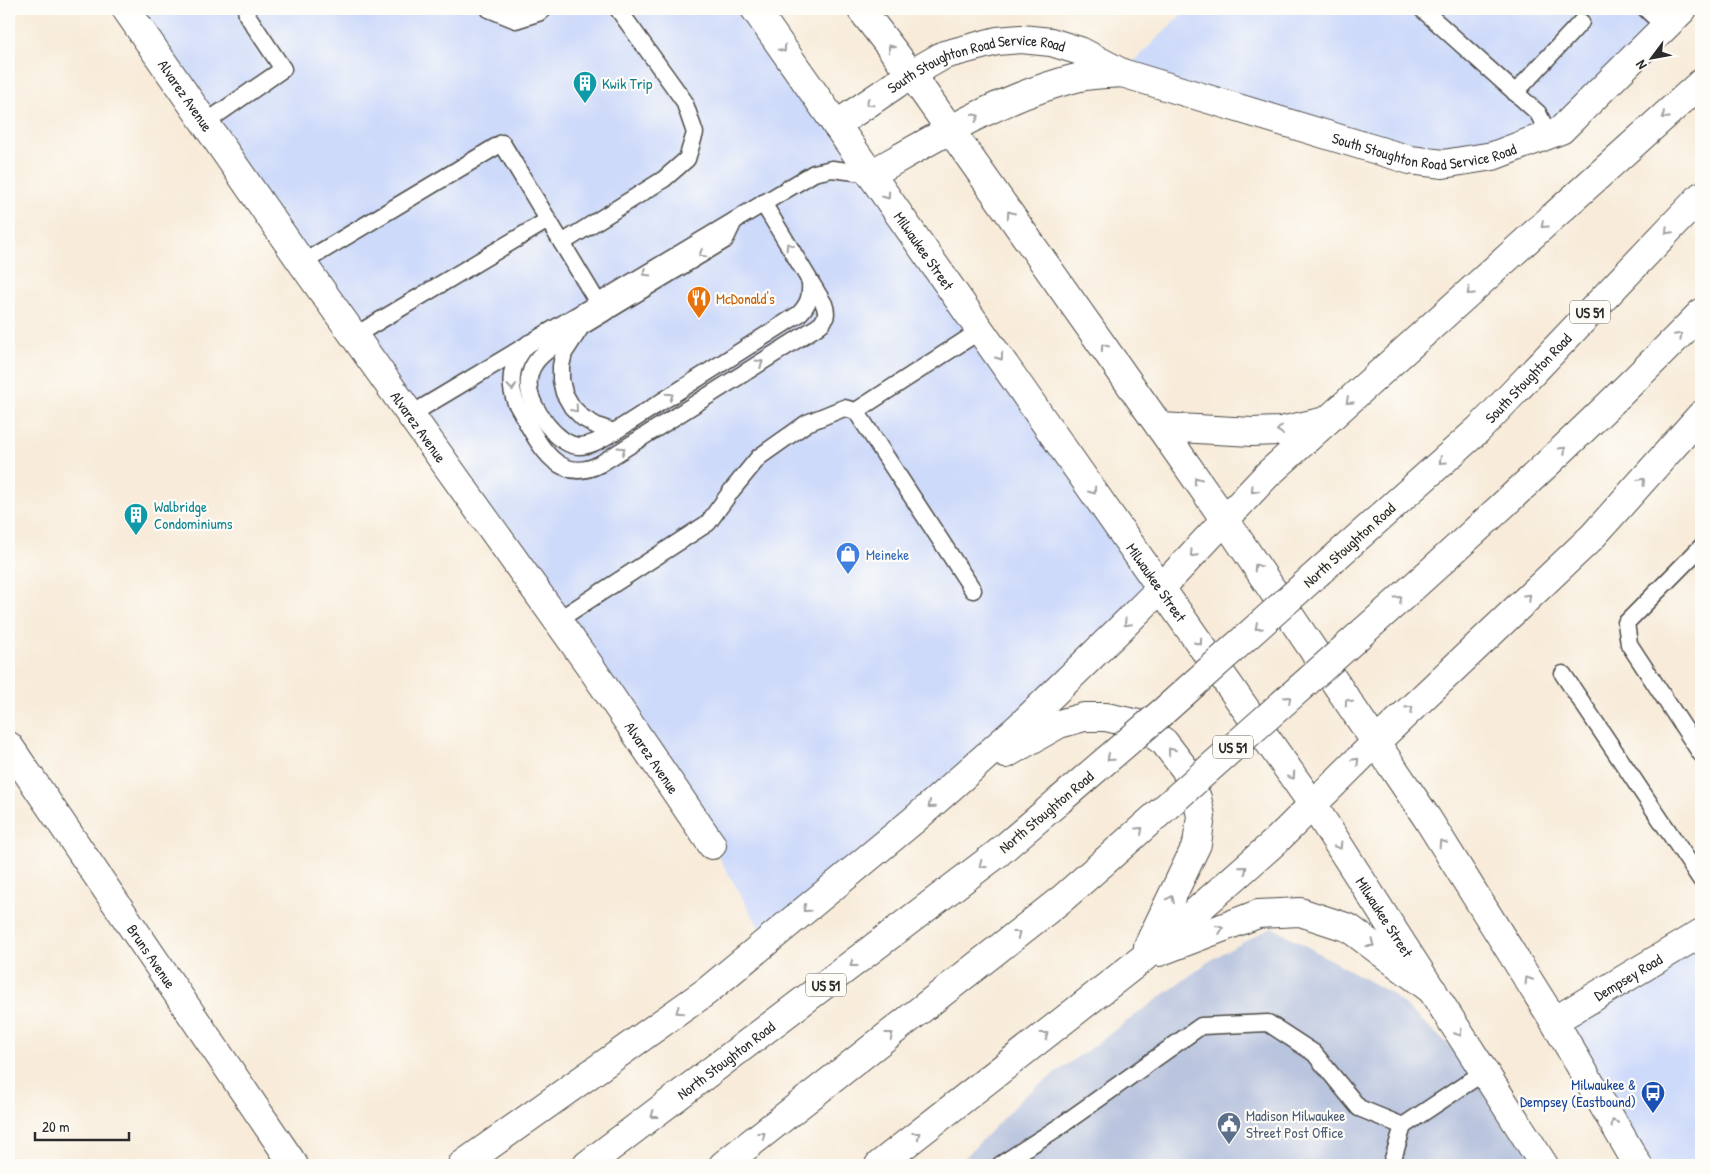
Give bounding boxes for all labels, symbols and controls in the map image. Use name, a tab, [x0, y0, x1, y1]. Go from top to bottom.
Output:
street label: South Stoughton Road Service Road	[883, 28, 1068, 98]
north arrow	[1628, 32, 1678, 82]
one-way arrow	[777, 43, 786, 52]
one-way arrow	[888, 45, 896, 54]
street label: Alvarez Avenue	[154, 55, 218, 135]
text: N	[1630, 56, 1651, 73]
building icon: Kwik Trip	[572, 70, 598, 104]
place label: Kwik Trip	[602, 73, 653, 94]
one-way arrow	[865, 97, 875, 106]
one-way arrow	[1662, 110, 1671, 119]
one-way arrow	[971, 113, 980, 124]
street label: South Stoughton Road Service Road	[1330, 127, 1519, 175]
one-way arrow	[881, 190, 890, 199]
street label: Milwaukee Street	[889, 207, 960, 295]
one-way arrow	[1007, 210, 1016, 220]
one-way arrow	[1541, 219, 1550, 228]
one-way arrow	[1664, 226, 1673, 235]
one-way arrow	[785, 243, 795, 252]
one-way arrow	[698, 248, 707, 258]
one-way arrow	[643, 267, 652, 277]
restaurant icon: McDonald's	[686, 285, 712, 319]
one-way arrow	[1466, 286, 1475, 295]
place label: McDonald's	[716, 288, 775, 309]
road number: US 51	[1570, 300, 1610, 324]
street label: South Stoughton Road	[1480, 328, 1576, 427]
one-way arrow	[1673, 332, 1682, 341]
one-way arrow	[1101, 343, 1110, 353]
one-way arrow	[994, 352, 1003, 361]
one-way arrow	[754, 360, 763, 370]
one-way arrow	[506, 383, 517, 391]
street label: Alvarez Avenue	[386, 387, 452, 466]
one-way arrow	[665, 393, 674, 403]
one-way arrow	[1346, 395, 1355, 404]
one-way arrow	[569, 403, 578, 412]
one-way arrow	[1276, 425, 1284, 435]
one-way arrow	[617, 446, 626, 456]
one-way arrow	[1558, 446, 1567, 455]
one-way arrow	[1439, 455, 1448, 464]
one-way arrow	[1194, 476, 1203, 486]
one-way arrow	[1636, 478, 1645, 487]
one-way arrow	[1251, 484, 1260, 493]
one-way arrow	[1087, 485, 1096, 494]
place label: Walbridge Condominiums	[154, 496, 233, 534]
street label: North Stoughton Road	[1298, 498, 1400, 592]
building icon: Walbridge Condominiums	[123, 502, 149, 536]
street label: Milwaukee Street	[1122, 539, 1192, 626]
shop icon: Meineke	[835, 541, 861, 575]
place label: Meineke	[866, 544, 909, 565]
one-way arrow	[1190, 548, 1199, 557]
one-way arrow	[1254, 563, 1263, 573]
one-way arrow	[1523, 594, 1532, 603]
one-way arrow	[1394, 596, 1403, 605]
one-way arrow	[1123, 617, 1132, 626]
one-way arrow	[1254, 621, 1263, 630]
one-way arrow	[1193, 637, 1202, 646]
one-way arrow	[1282, 695, 1291, 704]
one-way arrow	[1345, 698, 1354, 708]
one-way arrow	[1405, 706, 1414, 715]
street label: Alvarez Avenue	[620, 717, 684, 798]
road number: US 51	[1213, 736, 1253, 759]
one-way arrow	[1167, 747, 1176, 756]
one-way arrow	[1106, 752, 1115, 761]
one-way arrow	[1350, 758, 1359, 767]
street label: North Stoughton Road	[994, 766, 1098, 858]
one-way arrow	[1286, 770, 1295, 779]
one-way arrow	[927, 799, 936, 808]
one-way arrow	[1135, 827, 1144, 836]
one-way arrow	[1438, 839, 1448, 848]
one-way arrow	[1333, 841, 1342, 850]
one-way arrow	[979, 860, 988, 868]
one-way arrow	[1239, 866, 1248, 875]
street label: Milwaukee Street	[1351, 873, 1419, 962]
one-way arrow	[1165, 895, 1175, 904]
one-way arrow	[803, 903, 812, 911]
street label: Bruns Avenue	[122, 920, 181, 992]
one-way arrow	[1215, 925, 1224, 935]
one-way arrow	[1011, 932, 1020, 940]
one-way arrow	[1365, 939, 1374, 947]
street label: Dempsey Road	[1590, 948, 1666, 1005]
one-way arrow	[849, 958, 859, 967]
road number: US 51	[806, 974, 846, 996]
one-way arrow	[1525, 977, 1534, 986]
one-way arrow	[676, 1005, 685, 1014]
street label: North Stoughton Road	[672, 1016, 779, 1104]
one-way arrow	[1453, 1027, 1463, 1036]
one-way arrow	[884, 1031, 893, 1040]
one-way arrow	[1039, 1032, 1048, 1040]
place label: Milwaukee & Dempsey (Eastbound)	[1520, 1074, 1636, 1112]
bus stop icon: Milwaukee & Dempsey (Eastbound)	[1640, 1080, 1666, 1114]
place label: Madison Milwaukee Street Post Office	[1246, 1105, 1345, 1143]
scale bar	[35, 1109, 129, 1141]
one-way arrow	[651, 1110, 660, 1118]
public building icon: Madison Milwaukee Street Post Office	[1216, 1111, 1242, 1145]
text: 20 m	[42, 1116, 69, 1137]
one-way arrow	[1610, 1120, 1620, 1129]
one-way arrow	[756, 1133, 765, 1141]
one-way arrow	[911, 1133, 920, 1141]

